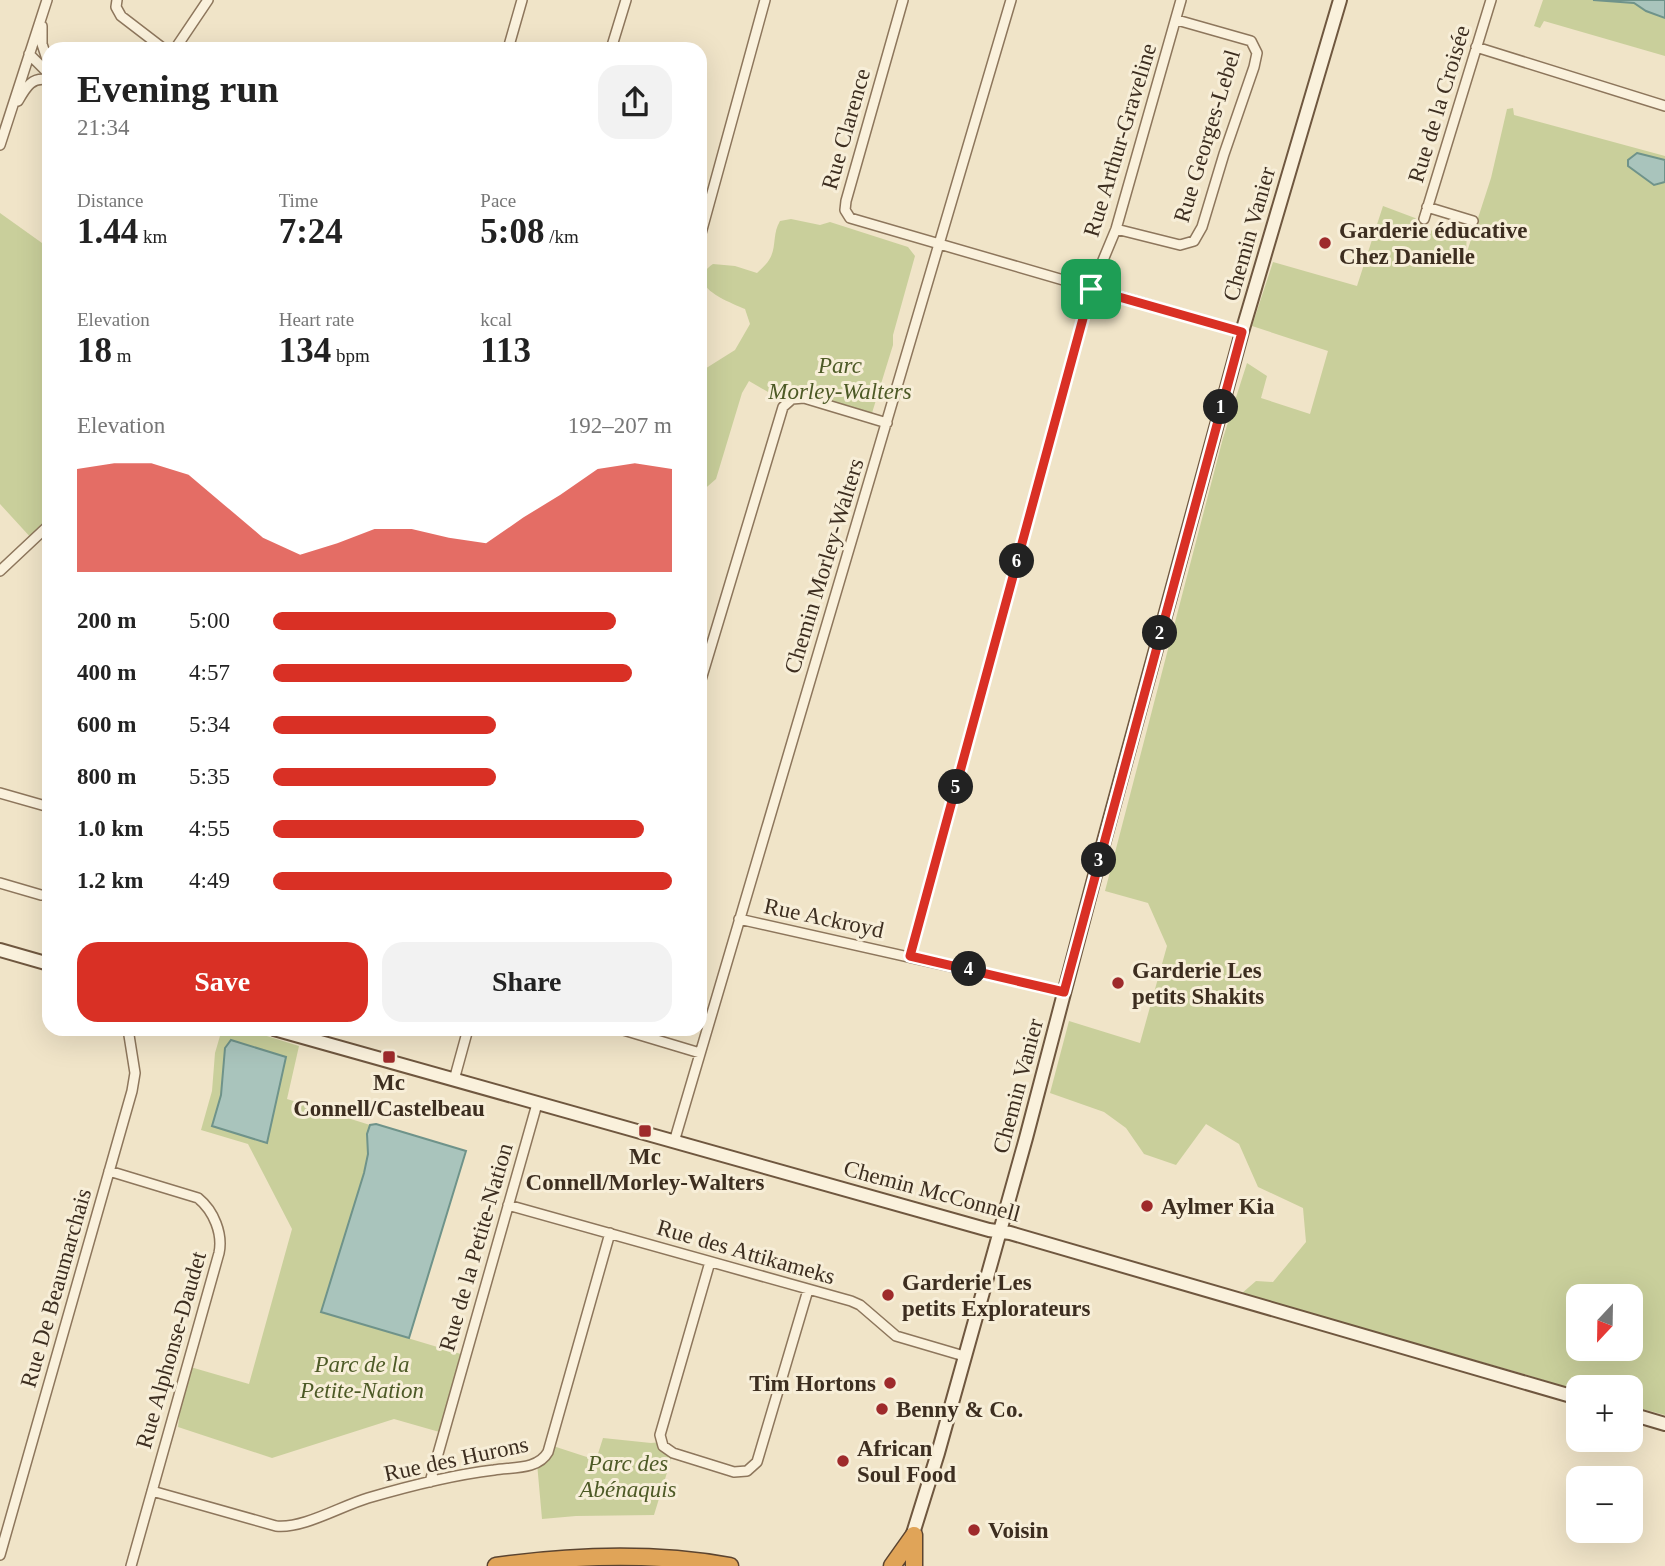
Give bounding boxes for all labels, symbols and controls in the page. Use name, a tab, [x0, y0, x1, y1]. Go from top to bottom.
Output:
street label: Rue de la Croisée	[1403, 22, 1475, 186]
street label: Rue Arthur-Graveline	[1079, 40, 1161, 240]
street label: Rue Georges-Lebel	[1169, 47, 1245, 225]
button: share	[598, 65, 672, 139]
street label: Rue Clarence	[817, 66, 875, 192]
text: Evening run	[77, 68, 279, 110]
text: 21:34	[77, 115, 129, 140]
street label: Chemin Vanier	[1218, 164, 1280, 304]
text: Distance	[77, 190, 143, 211]
text: Time	[279, 190, 318, 211]
text: Pace	[480, 190, 516, 211]
text: 1.44	[77, 212, 138, 251]
text: 7:24	[279, 212, 343, 251]
text: 5:08	[480, 212, 544, 251]
place label: Garderie éducative Chez Danielle	[1339, 218, 1527, 269]
text: km	[138, 226, 167, 247]
text: /km	[544, 226, 579, 247]
marker: Garderie éducative Chez Danielle	[1317, 235, 1333, 251]
pin	[1061, 259, 1121, 319]
icon: arrive	[1072, 270, 1110, 308]
text: Elevation	[77, 309, 150, 330]
text: Heart rate	[279, 309, 354, 330]
text: kcal	[480, 309, 512, 330]
text: 18	[77, 331, 112, 370]
text: 134	[279, 331, 331, 370]
text: 113	[480, 331, 531, 370]
text: m	[112, 345, 132, 366]
text: bpm	[331, 345, 370, 366]
park label: Parc Morley-Walters	[767, 353, 912, 404]
pin: 1	[1204, 390, 1238, 424]
text: 1	[1216, 396, 1225, 417]
text: Elevation	[77, 413, 165, 438]
text: 192–207 m	[568, 413, 672, 438]
street label: Chemin Morley-Walters	[779, 455, 869, 677]
pin: 6	[1000, 544, 1034, 578]
text: 6	[1012, 550, 1021, 571]
text: 200 m	[77, 608, 136, 633]
text: 5:00	[189, 608, 230, 633]
pin: 2	[1142, 616, 1178, 650]
text: 2	[1155, 622, 1164, 643]
text: 400 m	[77, 660, 136, 685]
text: 4:57	[189, 660, 230, 685]
text: 600 m	[77, 712, 136, 737]
text: 5:34	[189, 712, 230, 737]
text: 800 m	[77, 764, 136, 789]
text: 5:35	[189, 764, 230, 789]
pin: 5	[939, 770, 974, 804]
text: 5	[951, 776, 960, 797]
text: 1.0 km	[77, 816, 143, 841]
text: 4:55	[189, 816, 230, 841]
pin: 3	[1082, 842, 1116, 878]
text: 3	[1094, 849, 1103, 870]
text: 1.2 km	[77, 868, 143, 893]
text: 4:49	[189, 868, 230, 893]
street label: Rue Ackroyd	[762, 893, 887, 943]
button: Save	[77, 942, 368, 1022]
button: Share	[382, 942, 672, 1022]
pin: 4	[951, 951, 986, 986]
text: 4	[964, 958, 973, 979]
place label: Garderie Les petits Shakits	[1132, 958, 1264, 1009]
marker: Garderie Les petits Shakits	[1110, 975, 1126, 991]
street label: Chemin Vanier	[988, 1016, 1048, 1156]
marker: Mc Connell/Castelbeau	[381, 1049, 397, 1065]
place label: Mc Connell/Castelbeau	[293, 1070, 485, 1121]
marker: Mc Connell/Morley-Walters	[637, 1123, 653, 1139]
street label: Rue de la Petite-Nation	[434, 1140, 518, 1354]
place label: Mc Connell/Morley-Walters	[526, 1144, 764, 1195]
street label: Chemin McConnell	[841, 1155, 1023, 1227]
street label: Rue De Beaumarchais	[16, 1186, 96, 1390]
place label: Aylmer Kia	[1161, 1194, 1275, 1219]
marker: Aylmer Kia	[1139, 1198, 1155, 1214]
street label: Rue des Attikameks	[654, 1215, 838, 1289]
street label: Rue Alphonse-Daudet	[131, 1248, 211, 1451]
place label: Garderie Les petits Explorateurs	[902, 1270, 1091, 1321]
north arrow	[1566, 1284, 1643, 1362]
map controls	[1566, 1284, 1643, 1543]
marker: Garderie Les petits Explorateurs	[880, 1287, 896, 1303]
park label: Parc de la Petite-Nation	[299, 1352, 424, 1403]
place label: Tim Hortons	[749, 1371, 876, 1396]
marker: Tim Hortons	[882, 1375, 898, 1391]
button: +	[1566, 1375, 1643, 1452]
place label: Benny & Co.	[896, 1397, 1023, 1422]
marker: Benny & Co.	[874, 1401, 890, 1417]
street label: Rue des Hurons	[382, 1431, 531, 1487]
place label: African Soul Food	[857, 1436, 956, 1487]
park label: Parc des Abénaquis	[577, 1451, 677, 1502]
marker: African Soul Food	[835, 1453, 851, 1469]
button: −	[1566, 1466, 1643, 1543]
place label: Voisin	[988, 1518, 1049, 1543]
marker: Voisin	[966, 1522, 982, 1538]

